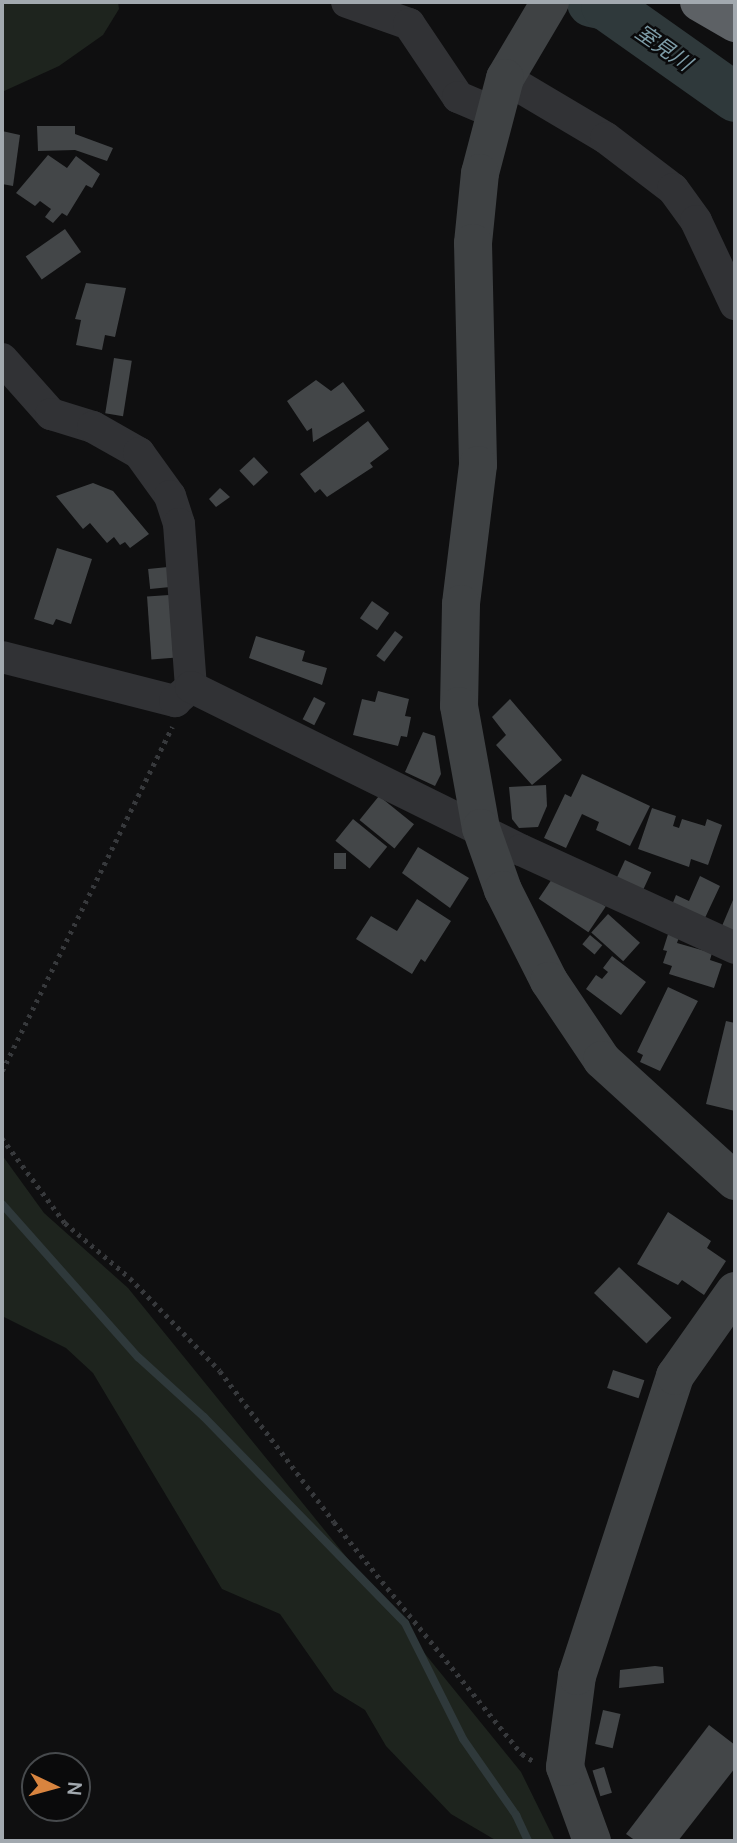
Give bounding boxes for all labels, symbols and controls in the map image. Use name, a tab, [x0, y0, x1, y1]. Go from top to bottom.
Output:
water label: 室見川	[631, 19, 697, 75]
north arrow	[21, 1752, 91, 1822]
text: N	[61, 1781, 88, 1797]

